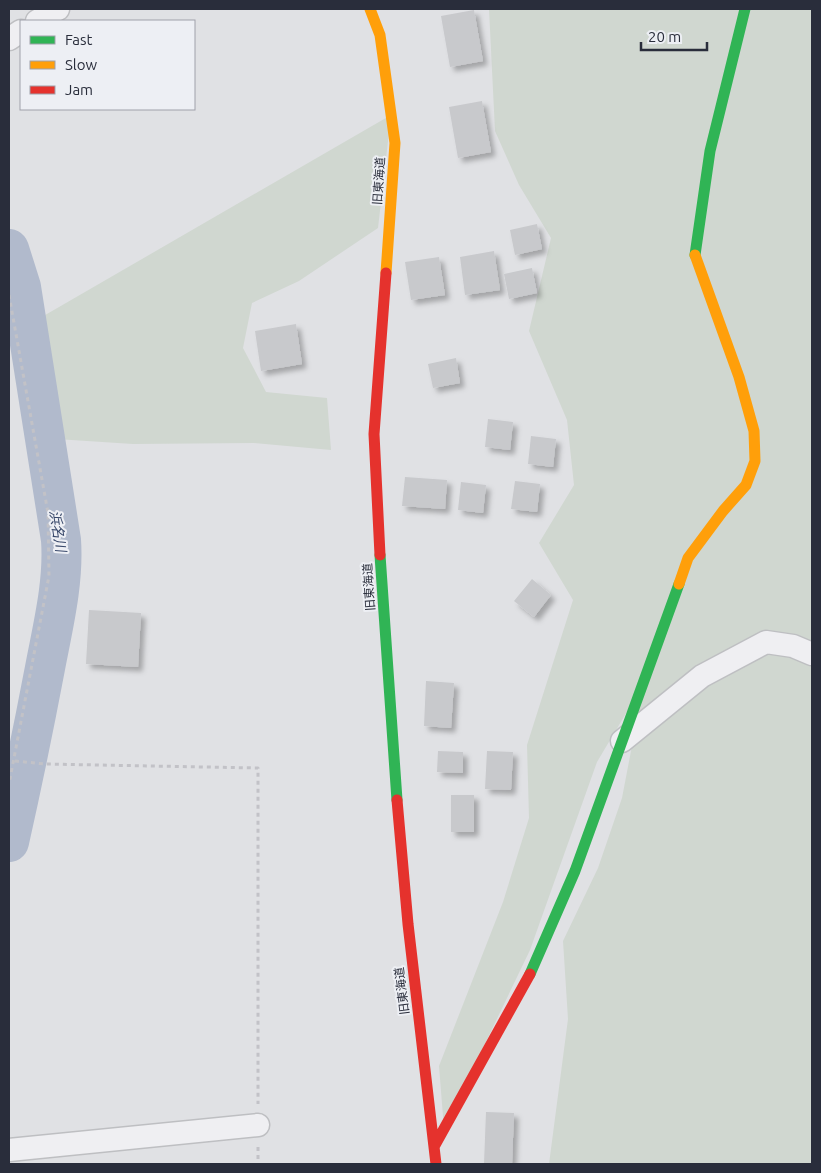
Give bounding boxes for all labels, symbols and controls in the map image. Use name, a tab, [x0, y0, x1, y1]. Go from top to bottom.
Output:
legend	[20, 20, 195, 110]
scale bar	[641, 20, 707, 52]
text: 20 m	[648, 28, 681, 45]
text: Fast	[65, 31, 93, 48]
text: Slow	[65, 56, 98, 73]
text: Jam	[65, 81, 93, 98]
street label: 旧東海道	[370, 157, 387, 205]
water label: 浜名川	[47, 509, 69, 555]
street label: 旧東海道	[360, 563, 377, 611]
street label: 旧東海道	[392, 966, 411, 1016]

